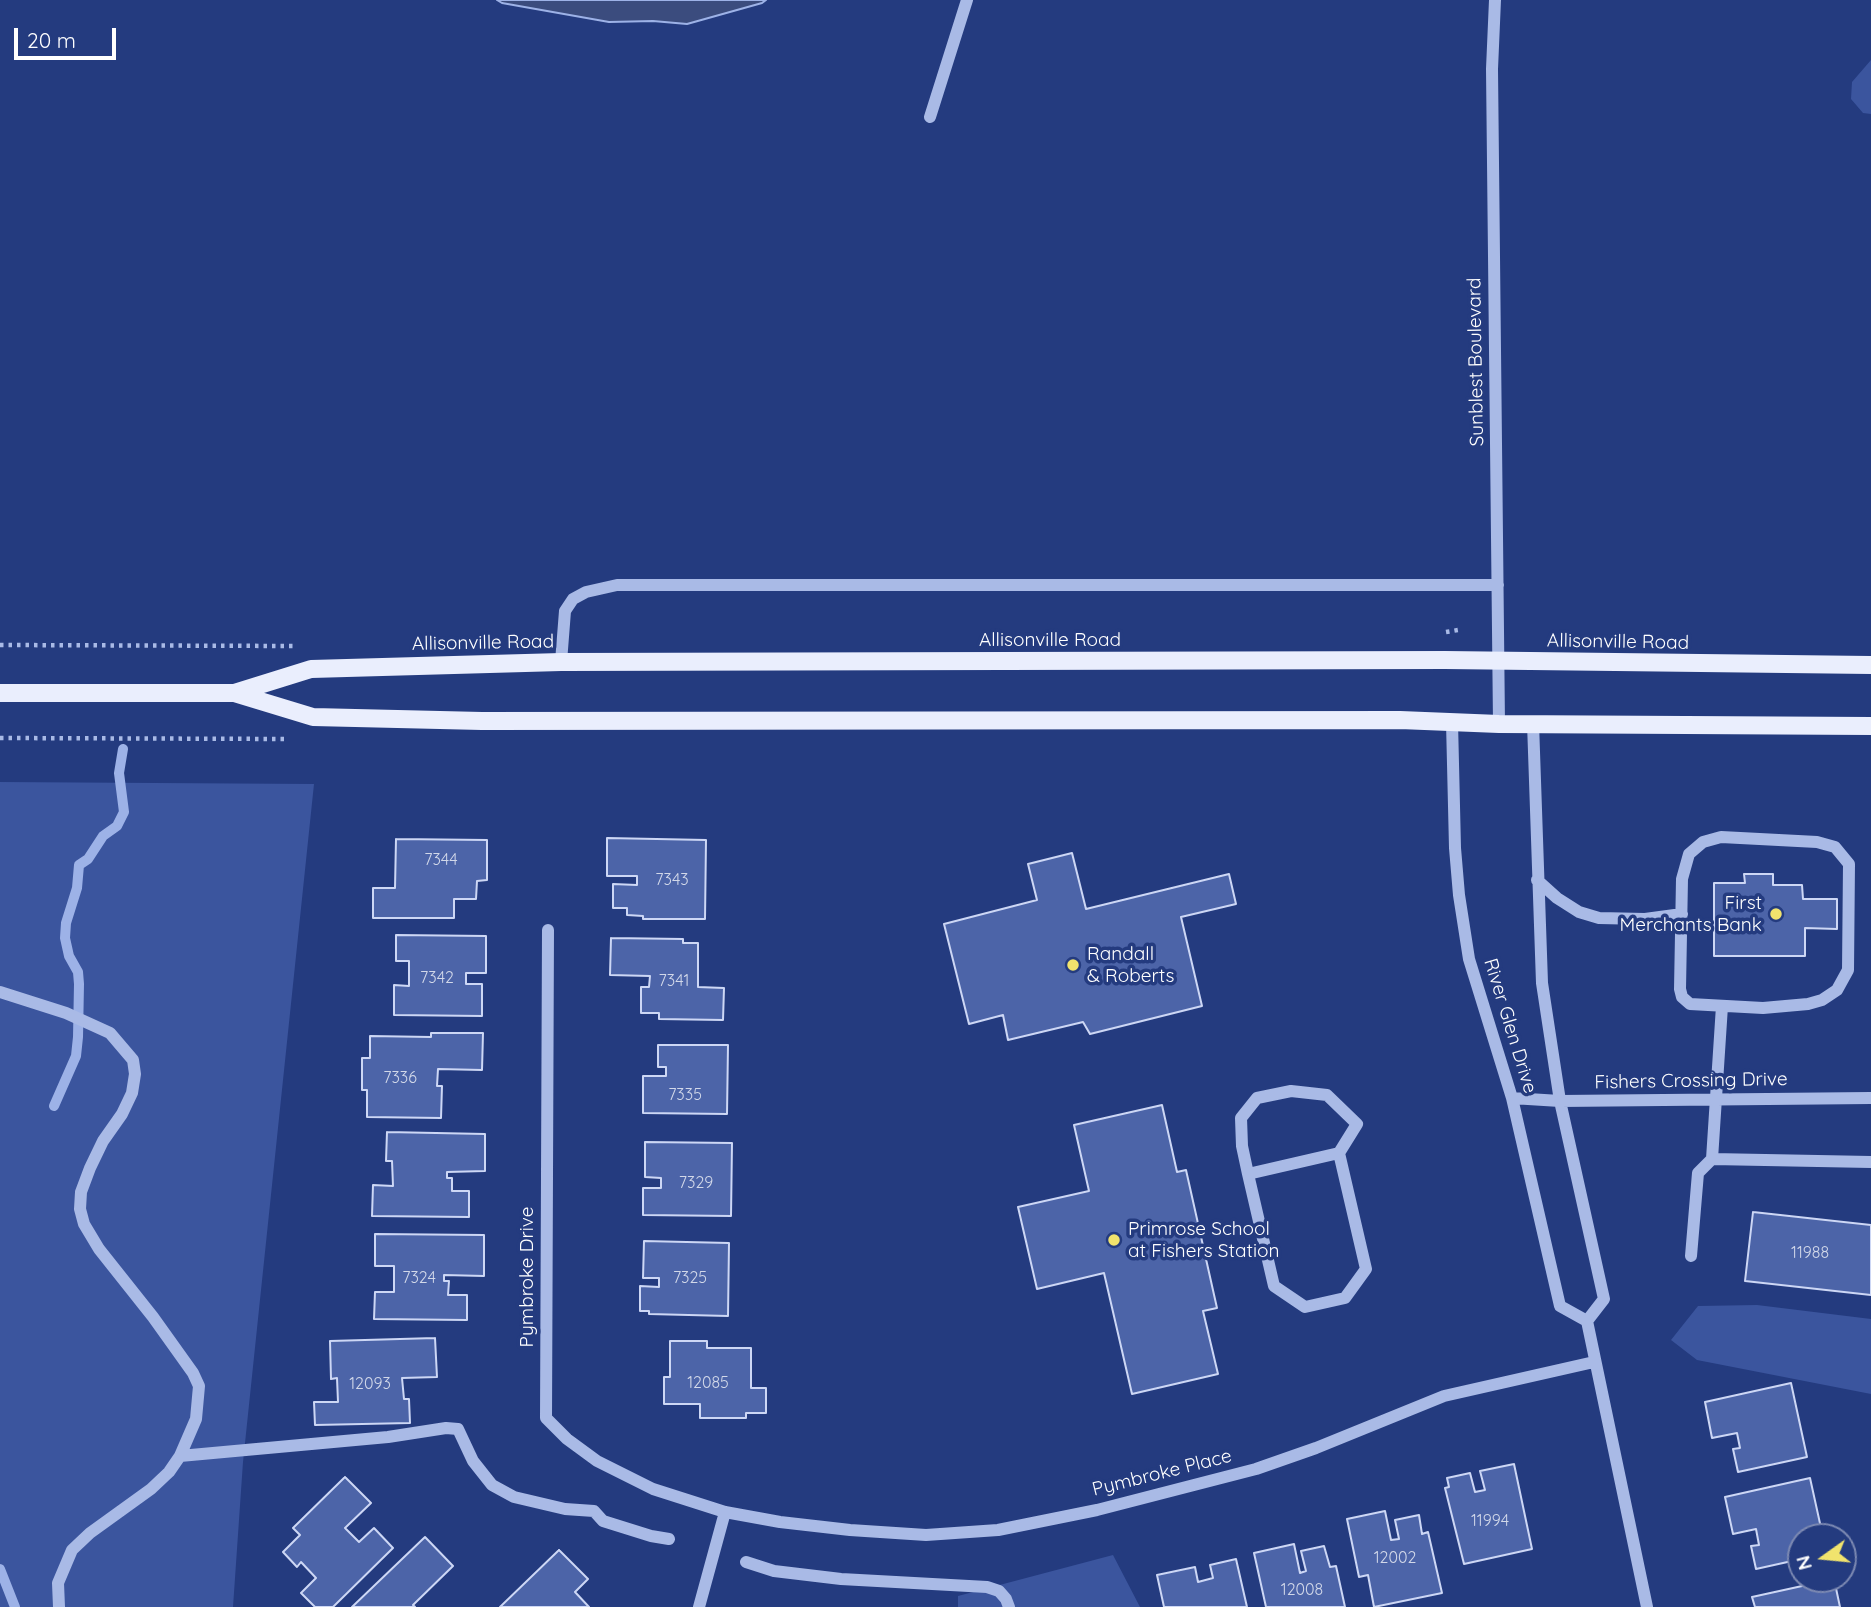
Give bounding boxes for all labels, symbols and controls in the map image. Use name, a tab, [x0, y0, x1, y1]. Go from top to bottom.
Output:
scale bar	[18, 14, 119, 58]
text: 20 m	[27, 27, 76, 53]
street label: Sunblest Boulevard	[1463, 277, 1489, 447]
street label: Allisonville Road	[979, 629, 1121, 651]
street label: Allisonville Road	[1547, 629, 1689, 655]
street label: Allisonville Road	[412, 630, 554, 656]
house number: 7344	[424, 850, 458, 870]
house number: 7343	[655, 870, 689, 890]
place label: First Merchants Bank	[1620, 892, 1762, 936]
marker: First Merchants Bank	[1768, 906, 1784, 922]
place label: Randall & Roberts	[1087, 943, 1174, 987]
street label: River Glen Drive	[1479, 956, 1541, 1096]
marker: Randall & Roberts	[1065, 957, 1081, 973]
house number: 7342	[420, 968, 454, 988]
house number: 7341	[659, 971, 689, 991]
house number: 7336	[383, 1068, 417, 1088]
street label: Fishers Crossing Drive	[1594, 1068, 1788, 1094]
house number: 7335	[668, 1085, 702, 1105]
house number: 7329	[679, 1173, 713, 1193]
street label: Pymbroke Drive	[516, 1207, 538, 1347]
place label: Primrose School at Fishers Station	[1128, 1218, 1279, 1262]
marker: Primrose School at Fishers Station	[1106, 1232, 1122, 1248]
house number: 11988	[1791, 1243, 1829, 1263]
house number: 7324	[402, 1268, 436, 1288]
house number: 7325	[673, 1268, 707, 1288]
house number: 12085	[687, 1373, 729, 1393]
house number: 12093	[349, 1374, 391, 1394]
street label: Pymbroke Place	[1090, 1445, 1234, 1501]
house number: 11994	[1471, 1511, 1509, 1531]
north arrow	[1787, 1523, 1857, 1593]
house number: 12002	[1374, 1548, 1416, 1568]
text: N	[1790, 1553, 1817, 1573]
house number: 12008	[1281, 1580, 1323, 1600]

